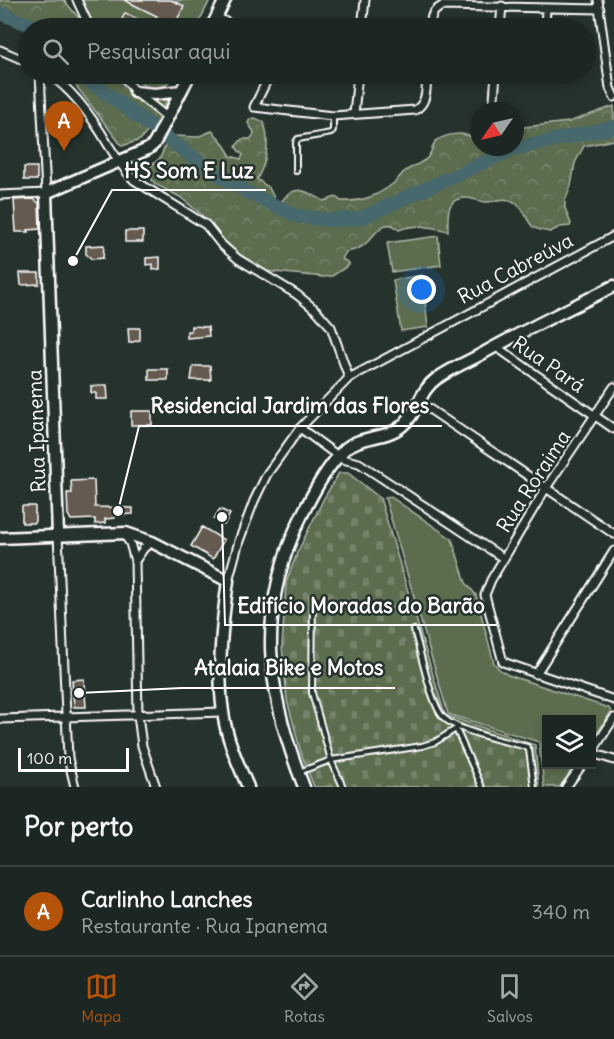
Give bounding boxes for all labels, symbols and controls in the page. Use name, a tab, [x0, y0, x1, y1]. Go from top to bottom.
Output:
search box	[18, 18, 596, 84]
icon: search	[39, 35, 72, 68]
text: Pesquisar aqui	[87, 37, 230, 65]
pin: A	[44, 102, 84, 151]
north arrow	[470, 102, 524, 156]
callout: HS Som E Luz	[112, 151, 266, 190]
text: HS Som E Luz	[124, 157, 254, 184]
street label: Rua Cabreúva	[453, 227, 577, 309]
your location	[407, 275, 436, 304]
street label: Rua Pará	[508, 330, 590, 398]
street label: Rua Ipanema	[21, 369, 51, 493]
callout: Residencial Jardim das Flores	[139, 387, 442, 426]
text: Residencial Jardim das Flores	[151, 392, 430, 419]
street label: Rua Roraima	[491, 425, 575, 537]
callout: Edifício Moradas do Barão	[225, 586, 497, 625]
text: Edifício Moradas do Barão	[237, 592, 485, 619]
callout: Atalaia Bike e Motos	[182, 649, 395, 688]
text: Atalaia Bike e Motos	[194, 654, 384, 681]
map controls	[542, 715, 596, 769]
button: layers	[542, 715, 596, 769]
scale bar	[18, 745, 129, 772]
text: 100 m	[27, 748, 72, 768]
text: Por perto	[24, 810, 133, 843]
text: Carlinho Lanches	[81, 885, 253, 913]
text: A	[37, 899, 50, 924]
text: 340 m	[532, 899, 590, 924]
text: Restaurante · Rua Ipanema	[81, 913, 328, 938]
tab: Mapa	[81, 970, 121, 1026]
tab: Rotas	[284, 970, 325, 1026]
tab: Salvos	[487, 970, 533, 1026]

